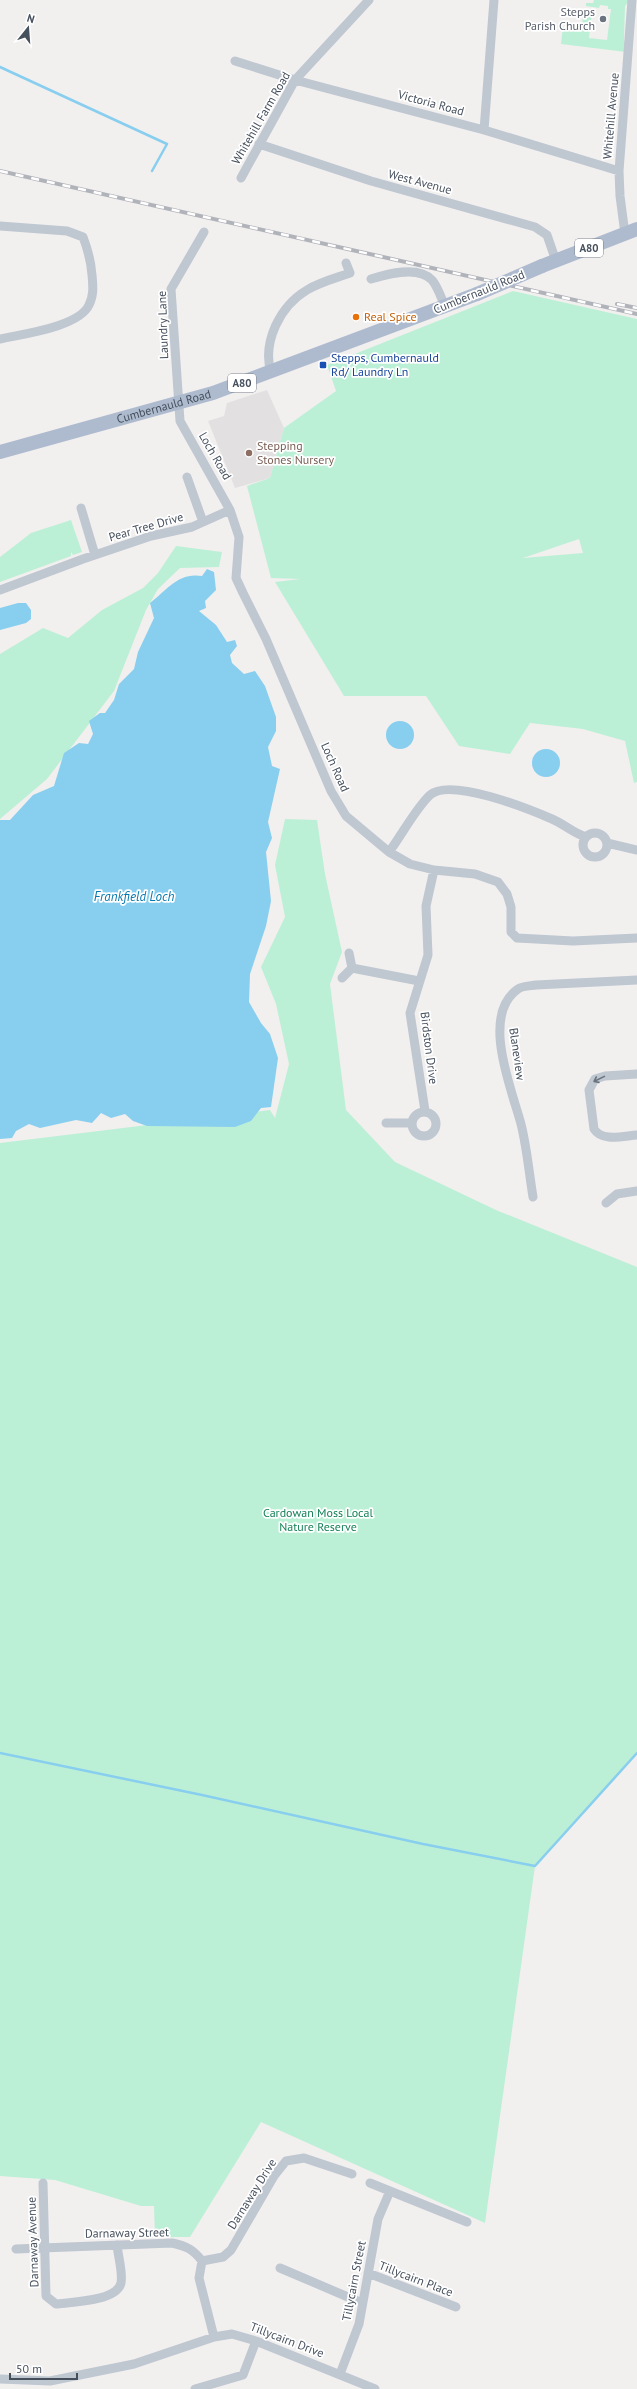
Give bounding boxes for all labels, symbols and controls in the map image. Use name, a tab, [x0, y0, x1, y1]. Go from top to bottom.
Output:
place label: Stepps Parish Church	[525, 4, 595, 33]
north arrow	[8, 8, 48, 48]
text: N	[25, 11, 36, 26]
marker: Stepps Parish Church	[598, 14, 608, 24]
street label: Whitehill Farm Road	[228, 69, 293, 167]
street label: Whitehill Avenue	[599, 72, 622, 160]
street label: Victoria Road	[396, 86, 466, 119]
street label: West Avenue	[387, 166, 453, 197]
road number: A80	[575, 239, 603, 257]
street label: Cumbernauld Road	[431, 266, 527, 317]
street label: Laundry Lane	[154, 291, 171, 359]
place label: Real Spice	[364, 309, 417, 324]
marker: Real Spice	[351, 312, 361, 322]
place label: Stepps, Cumbernauld Rd/ Laundry Ln	[331, 350, 439, 379]
marker: Stepps, Cumbernauld Rd/ Laundry Ln	[318, 360, 328, 370]
road number: A80	[228, 374, 256, 392]
street label: Cumbernauld Road	[115, 386, 213, 426]
street label: Loch Road	[196, 429, 235, 482]
place label: Stepping Stones Nursery	[257, 438, 335, 467]
marker: Stepping Stones Nursery	[244, 448, 254, 458]
street label: Pear Tree Drive	[107, 509, 185, 544]
street label: Loch Road	[318, 740, 353, 794]
water label: Frankfield Loch	[94, 888, 174, 905]
street label: Birdston Drive	[418, 1011, 441, 1085]
street label: Blaneview	[506, 1027, 529, 1081]
one-way arrow	[593, 1076, 605, 1083]
park label: Cardowan Moss Local Nature Reserve	[263, 1505, 373, 1534]
street label: Darnaway Drive	[224, 2156, 279, 2232]
street label: Darnaway Avenue	[23, 2196, 42, 2288]
street label: Darnaway Street	[85, 2224, 169, 2241]
street label: Tillycairn Street	[338, 2240, 369, 2322]
street label: Tillycairn Place	[377, 2258, 455, 2300]
street label: Tillycairn Drive	[248, 2319, 326, 2360]
scale bar	[10, 2355, 77, 2381]
text: 50 m	[16, 2361, 42, 2376]

